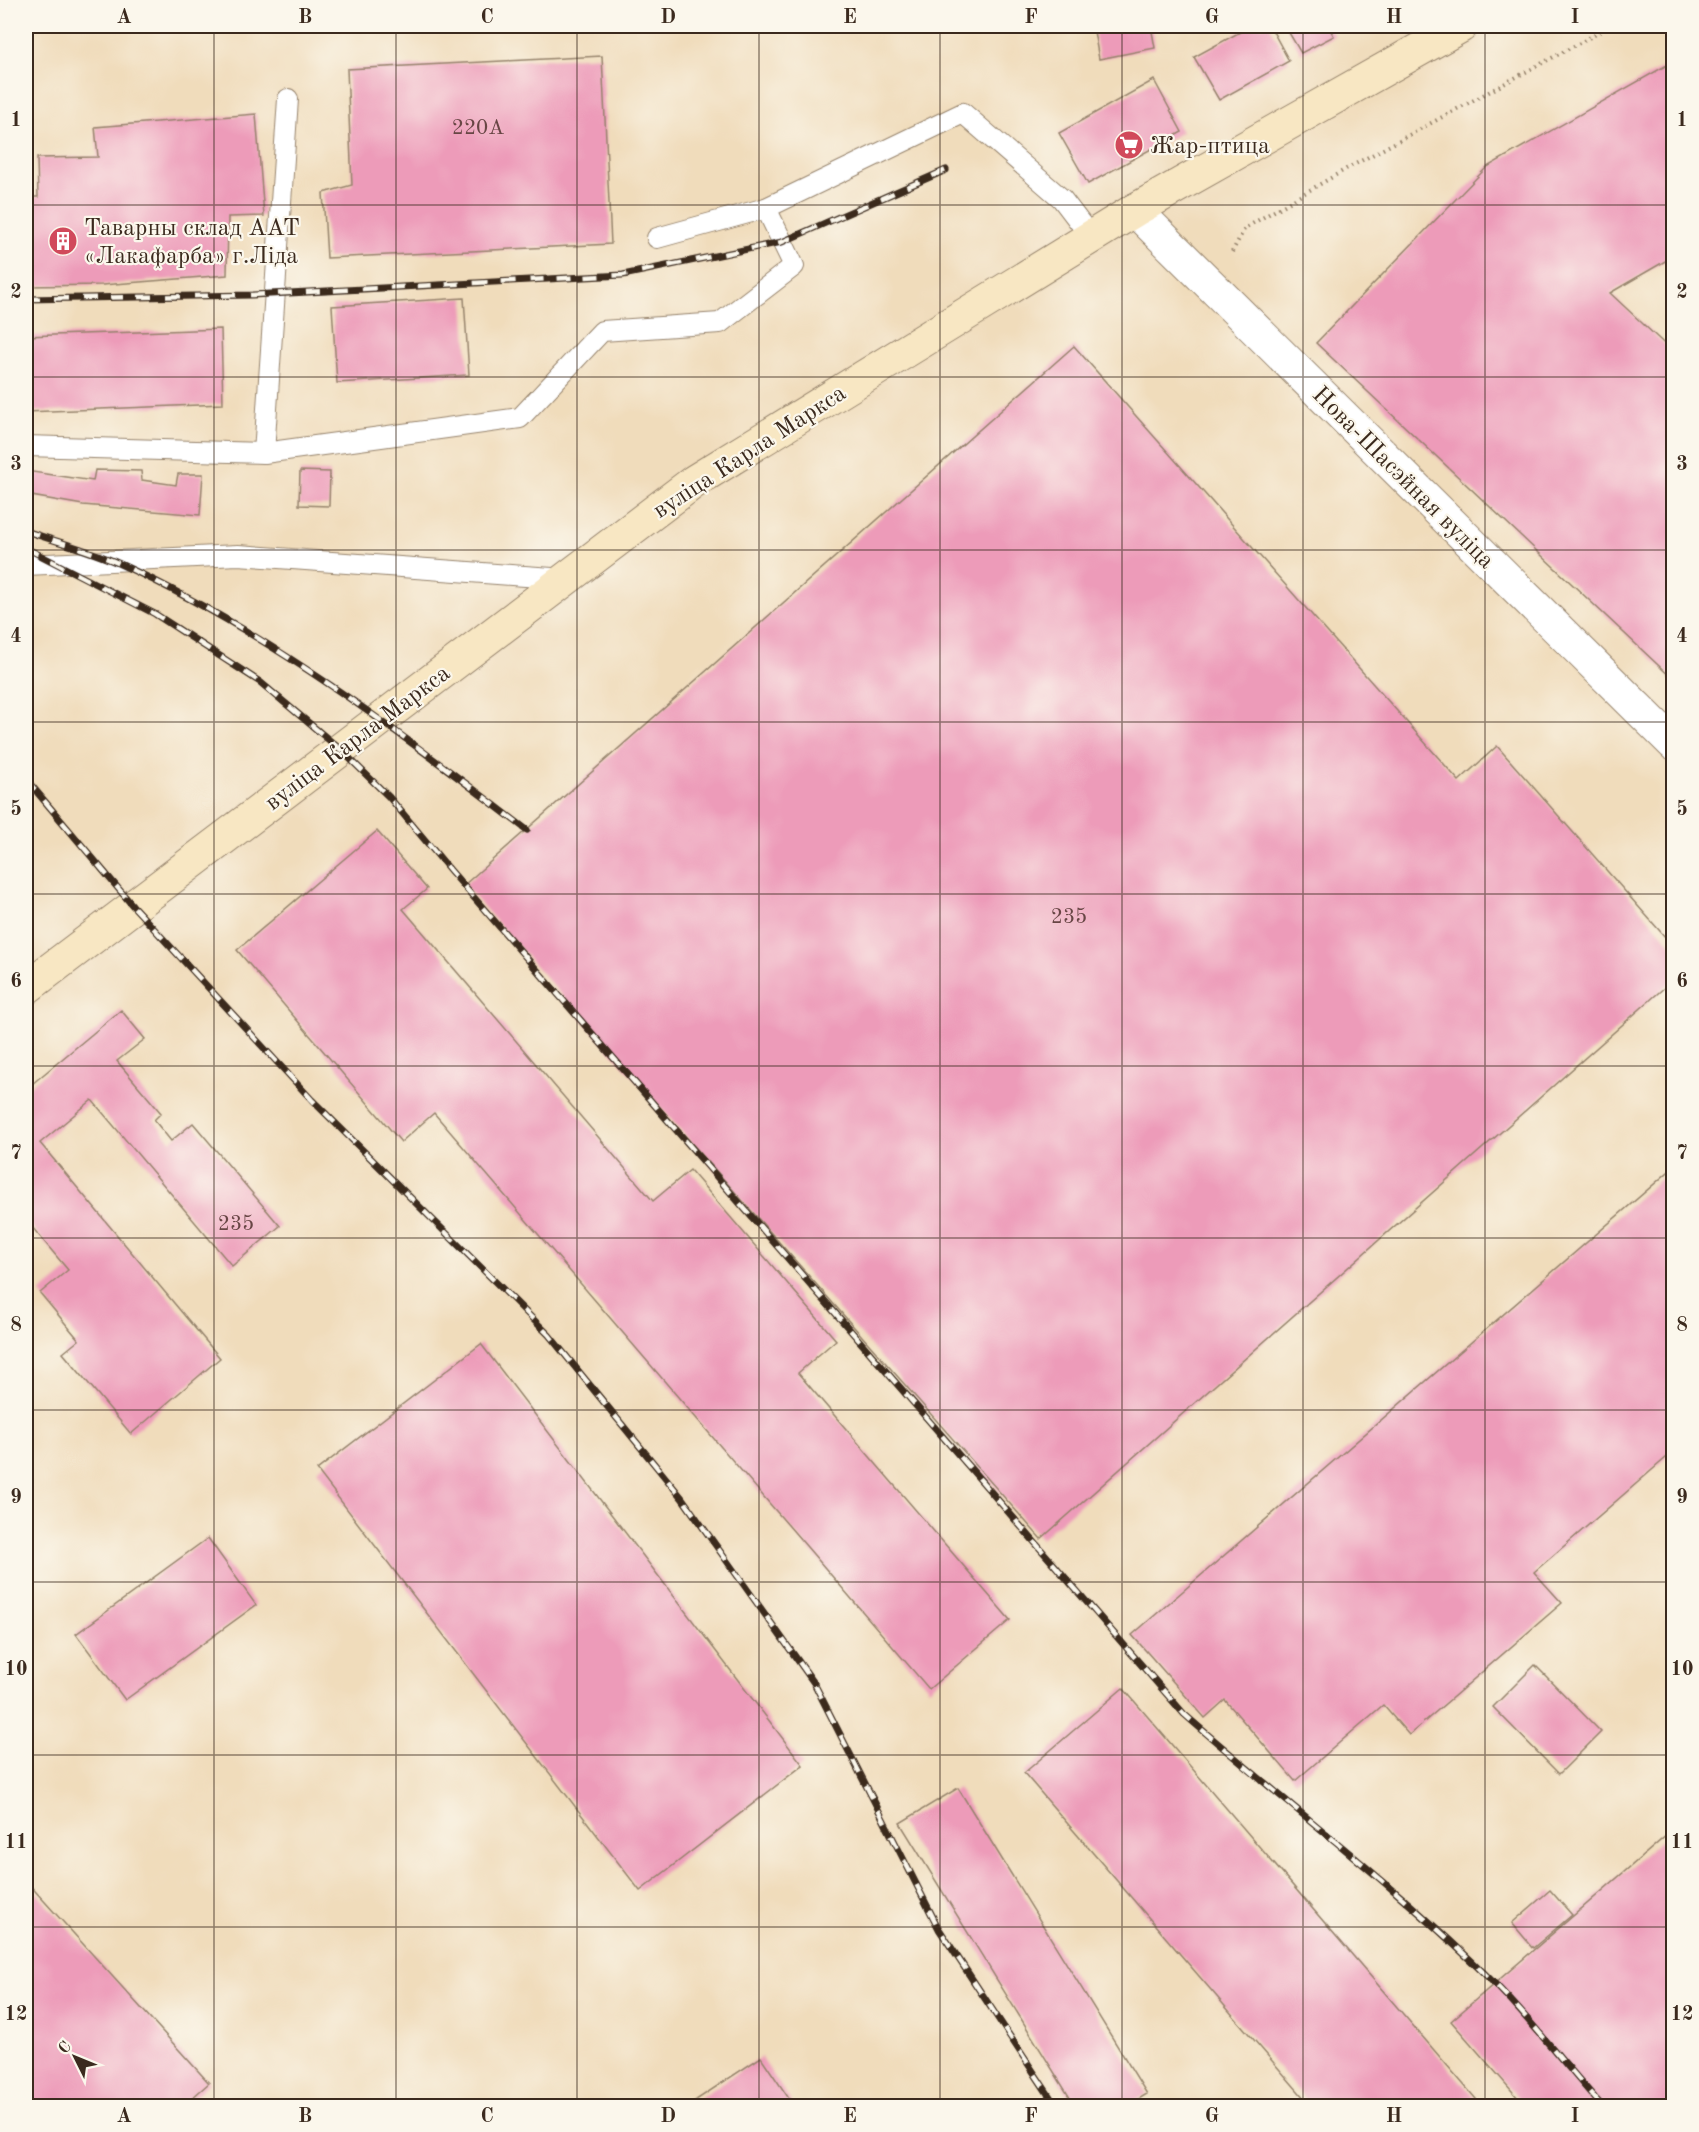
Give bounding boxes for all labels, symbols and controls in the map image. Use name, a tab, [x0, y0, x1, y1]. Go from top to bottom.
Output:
text: A	[116, 8, 132, 28]
text: B	[298, 8, 312, 28]
text: C	[480, 8, 494, 28]
text: D	[660, 8, 676, 28]
text: E	[843, 8, 857, 28]
text: F	[1024, 8, 1038, 28]
text: G	[1205, 8, 1219, 28]
text: H	[1386, 8, 1402, 28]
text: I	[1571, 8, 1579, 28]
text: 1	[10, 111, 22, 131]
text: 1	[1676, 111, 1688, 131]
house number: 220А	[452, 118, 504, 139]
supermarket icon: Жар-птица	[1113, 129, 1145, 161]
place label: Жар-птица	[1150, 135, 1270, 159]
place label: Таварны склад ААТ «Лакафарба» г.Ліда	[84, 217, 300, 269]
building icon: Таварны склад ААТ «Лакафарба» г.Ліда	[47, 225, 79, 257]
text: 2	[10, 283, 22, 303]
text: 2	[1676, 283, 1688, 303]
street label: вуліца Карла Маркса	[649, 381, 851, 524]
street label: Нова-Шасэйная вуліца	[1307, 383, 1498, 574]
text: 3	[10, 455, 22, 475]
text: 3	[1676, 455, 1688, 475]
text: 4	[10, 627, 22, 647]
text: 4	[1676, 627, 1688, 647]
street label: вуліца Карла Маркса	[261, 661, 455, 816]
text: 5	[10, 799, 22, 820]
text: 5	[1676, 799, 1688, 820]
house number: 235	[1051, 907, 1087, 928]
text: 6	[10, 972, 22, 992]
text: 6	[1676, 972, 1688, 992]
text: 7	[10, 1144, 22, 1164]
text: 7	[1676, 1144, 1688, 1164]
house number: 235	[218, 1214, 254, 1235]
text: 8	[10, 1316, 22, 1336]
text: 8	[1676, 1316, 1688, 1336]
text: 9	[10, 1488, 22, 1508]
text: 9	[1676, 1488, 1688, 1508]
text: 10	[4, 1660, 28, 1680]
text: 10	[1670, 1660, 1694, 1680]
text: 11	[4, 1833, 28, 1853]
text: 11	[1670, 1833, 1694, 1853]
text: 12	[4, 2005, 28, 2025]
text: 12	[1670, 2005, 1694, 2025]
north arrow	[45, 2027, 105, 2087]
text: С	[56, 2039, 75, 2057]
text: A	[116, 2107, 132, 2127]
text: B	[298, 2107, 312, 2127]
text: C	[480, 2107, 494, 2127]
text: D	[660, 2107, 676, 2127]
text: E	[843, 2107, 857, 2127]
text: F	[1024, 2107, 1038, 2127]
text: G	[1205, 2107, 1219, 2127]
text: H	[1386, 2107, 1402, 2127]
text: I	[1571, 2107, 1579, 2127]

